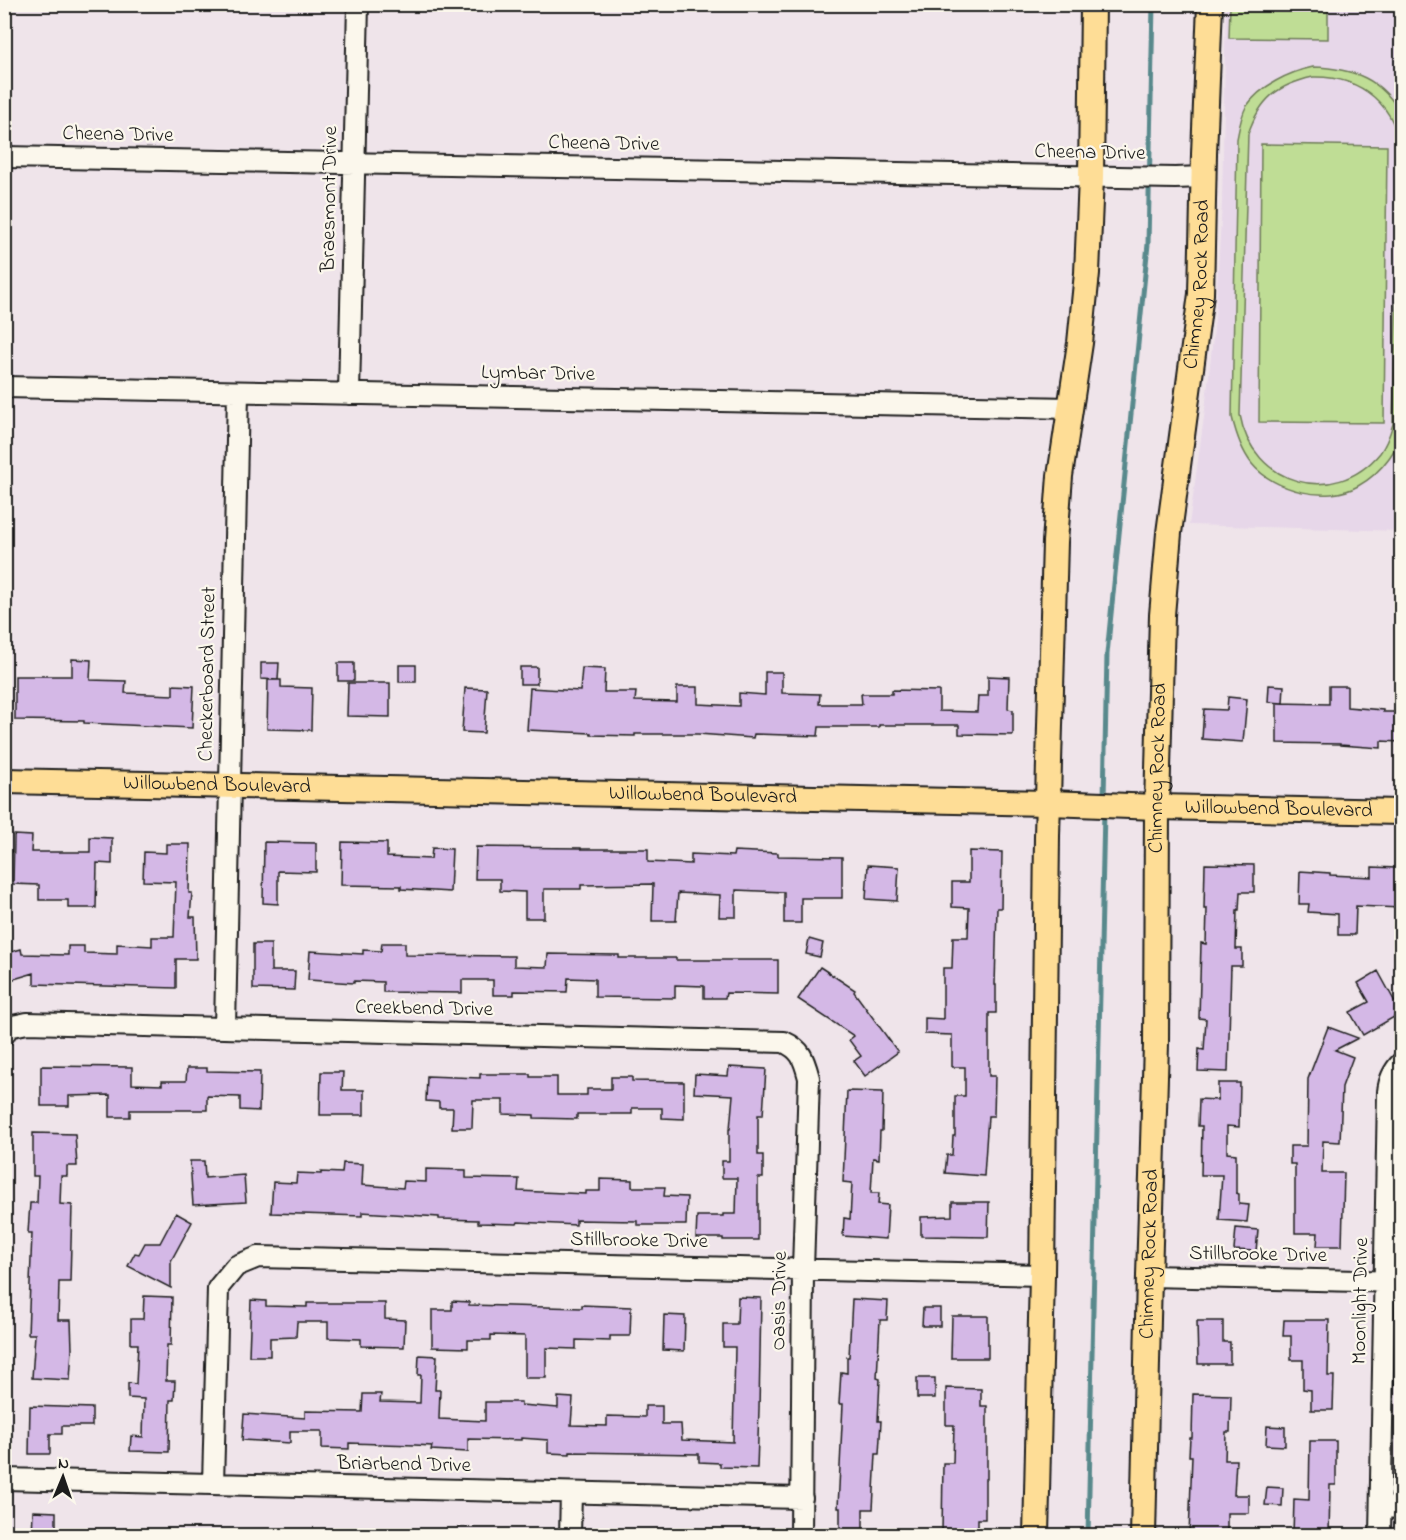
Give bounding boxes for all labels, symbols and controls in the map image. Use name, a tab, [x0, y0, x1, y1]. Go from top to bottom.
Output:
street label: Cheena Drive	[62, 119, 174, 151]
street label: Braesmont Drive	[314, 125, 346, 273]
street label: Cheena Drive	[548, 128, 660, 160]
street label: Cheena Drive	[1034, 137, 1146, 169]
street label: Chimney Rock Road	[1176, 199, 1218, 371]
street label: Lymbar Drive	[481, 358, 596, 392]
street label: Checkerboard Street	[191, 586, 225, 762]
street label: Chimney Rock Road	[1142, 682, 1175, 853]
street label: Willowbend Boulevard	[123, 769, 312, 802]
street label: Willowbend Boulevard	[608, 779, 797, 813]
street label: Willowbend Boulevard	[1184, 793, 1373, 826]
street label: Creekbend Drive	[355, 993, 494, 1025]
street label: Chimney Rock Road	[1133, 1168, 1167, 1340]
street label: Stillbrooke Drive	[570, 1225, 709, 1257]
street label: Moonlight Drive	[1345, 1237, 1379, 1365]
street label: Stillbrooke Drive	[1189, 1239, 1328, 1271]
street label: Oasis Drive	[764, 1250, 796, 1351]
north arrow	[33, 1447, 93, 1507]
street label: Briarbend Drive	[336, 1449, 472, 1481]
text: N	[58, 1452, 69, 1476]

